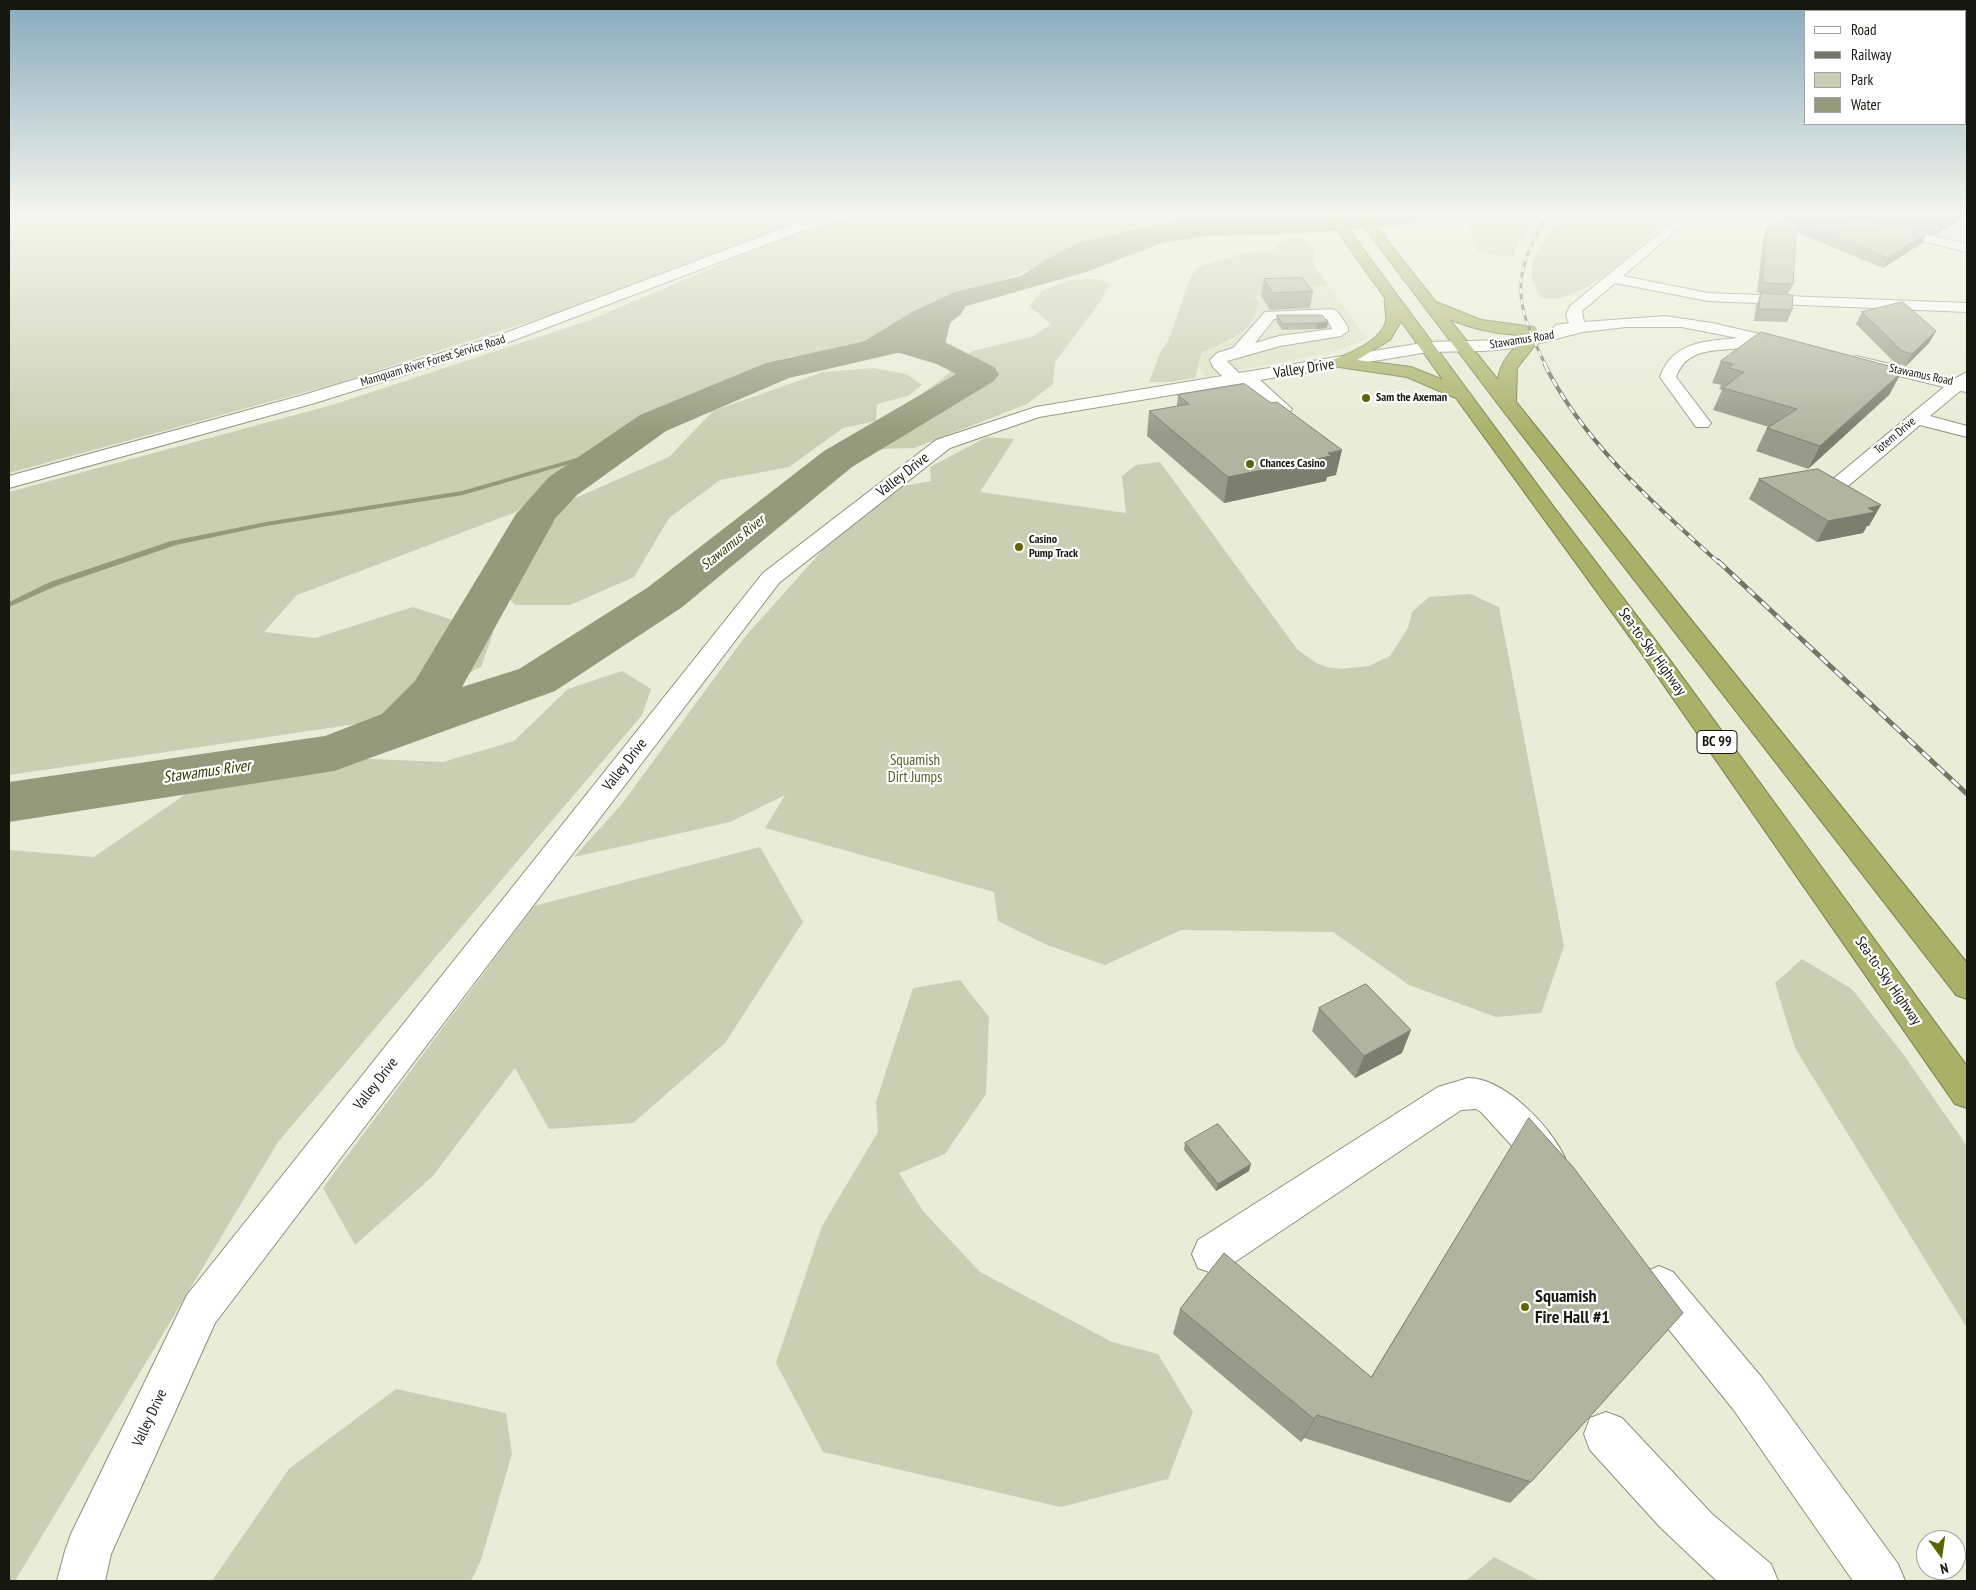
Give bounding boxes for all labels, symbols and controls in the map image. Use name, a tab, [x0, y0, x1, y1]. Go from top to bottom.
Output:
legend	[1804, 10, 1966, 125]
text: Road	[1851, 20, 1877, 39]
text: Railway	[1851, 45, 1891, 64]
text: Park	[1851, 70, 1873, 89]
text: Water	[1851, 95, 1881, 114]
street label: Stawamus Road	[1489, 328, 1555, 352]
street label: Mamquam River Forest Service Road	[359, 332, 507, 390]
street label: Valley Drive	[1272, 355, 1336, 383]
street label: Stawamus Road	[1888, 361, 1954, 389]
place label: Sam the Axeman	[1376, 391, 1447, 405]
marker: Sam the Axeman	[1360, 392, 1372, 404]
street label: Totem Drive	[1871, 415, 1919, 457]
street label: Valley Drive	[873, 449, 933, 501]
place label: Chances Casino	[1260, 457, 1325, 471]
marker: Chances Casino	[1244, 458, 1256, 470]
water label: Stawamus River	[698, 512, 768, 574]
place label: Casino Pump Track	[1029, 533, 1078, 561]
marker: Casino Pump Track	[1013, 541, 1025, 553]
street label: Sea-to-Sky Highway	[1614, 605, 1690, 699]
road number: BC 99	[1697, 730, 1737, 754]
street label: Valley Drive	[599, 735, 651, 795]
park label: Squamish Dirt Jumps	[888, 752, 942, 787]
water label: Stawamus River	[162, 756, 252, 788]
street label: Sea-to-Sky Highway	[1851, 933, 1925, 1029]
street label: Valley Drive	[350, 1054, 402, 1114]
place label: Squamish Fire Hall #1	[1535, 1286, 1610, 1328]
marker: Squamish Fire Hall #1	[1519, 1301, 1531, 1313]
street label: Valley Drive	[129, 1386, 171, 1450]
north arrow	[1916, 1530, 1966, 1580]
text: N	[1939, 1559, 1950, 1578]

